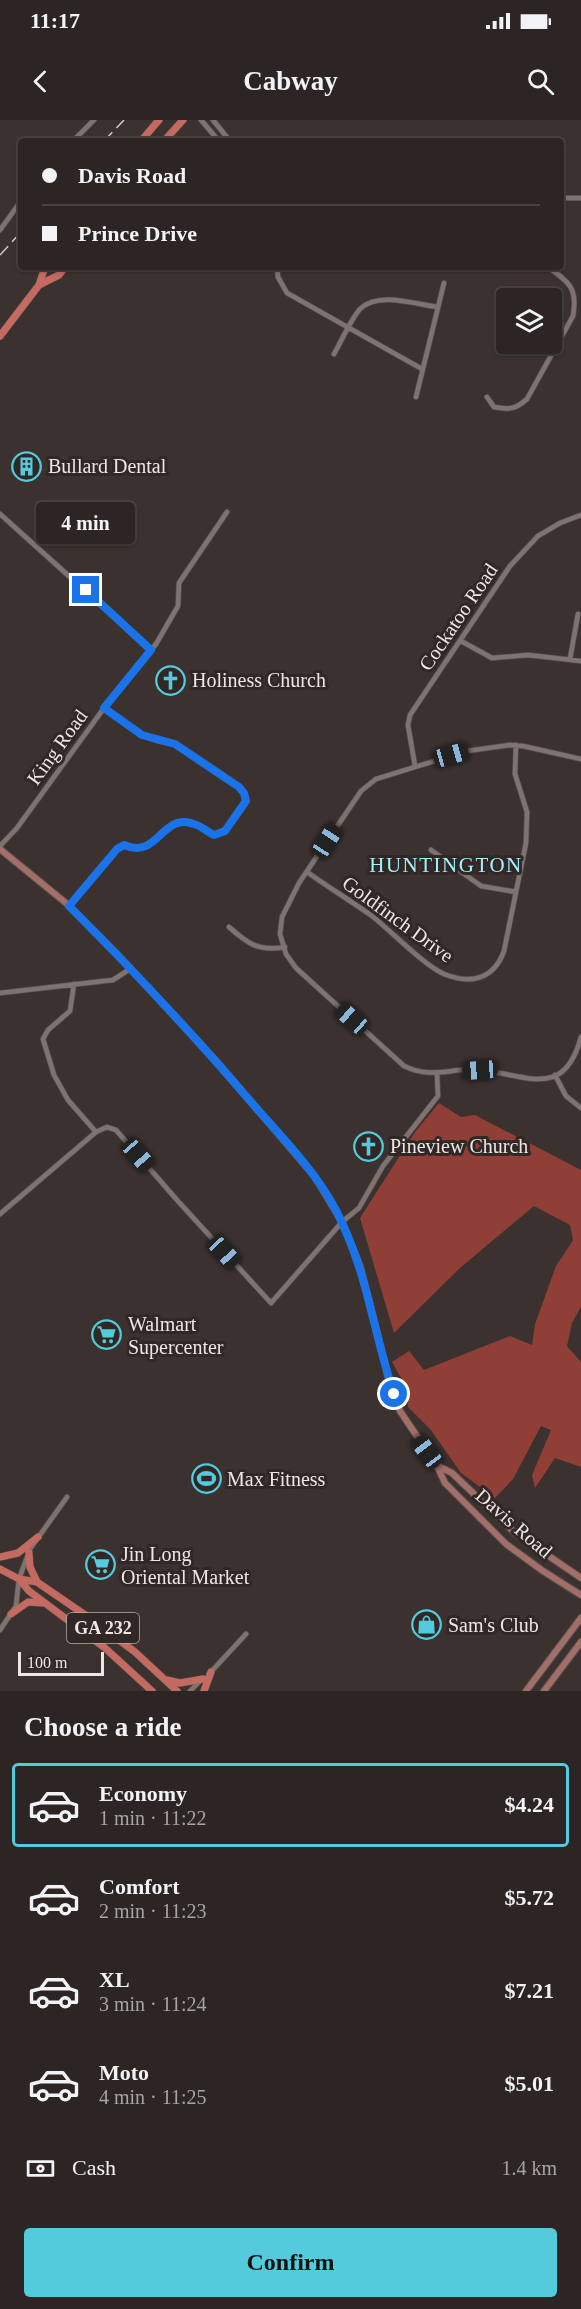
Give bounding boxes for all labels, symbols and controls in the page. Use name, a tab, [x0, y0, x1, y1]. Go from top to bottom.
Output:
text: 11:17	[30, 8, 80, 33]
icon: back	[24, 65, 57, 98]
icon: search	[524, 65, 557, 98]
text: Cabway	[243, 66, 338, 96]
text: Davis Road	[78, 163, 186, 188]
text: Prince Drive	[78, 221, 197, 246]
map controls	[496, 288, 562, 354]
button: layers	[496, 288, 562, 354]
building icon: Bullard Dental	[11, 450, 43, 482]
place label: Bullard Dental	[48, 455, 167, 477]
callout: 4 min	[36, 503, 136, 545]
text: 4 min	[61, 512, 110, 534]
street label: Cockatoo Road	[414, 560, 502, 674]
route end	[72, 576, 99, 603]
church icon: Holiness Church	[155, 664, 187, 696]
place label: Holiness Church	[192, 669, 326, 691]
street label: King Road	[22, 705, 92, 789]
car	[431, 741, 471, 769]
car	[310, 821, 344, 861]
district label: HUNTINGTON	[369, 853, 523, 877]
street label: Goldfinch Drive	[338, 871, 458, 967]
car	[333, 1000, 371, 1038]
car	[461, 1060, 499, 1080]
church icon: Pineview Church	[353, 1130, 385, 1162]
place label: Pineview Church	[390, 1135, 528, 1157]
car	[119, 1136, 157, 1174]
car	[205, 1233, 243, 1271]
place label: Walmart Supercenter	[128, 1313, 224, 1359]
supermarket icon: Walmart Supercenter	[91, 1319, 123, 1351]
route start	[380, 1380, 407, 1407]
car	[409, 1432, 445, 1472]
sports icon: Max Fitness	[190, 1463, 222, 1495]
place label: Max Fitness	[227, 1468, 326, 1490]
street label: Davis Road	[471, 1484, 557, 1562]
place label: Jin Long Oriental Market	[121, 1543, 250, 1588]
supermarket icon: Jin Long Oriental Market	[84, 1549, 116, 1581]
shop icon: Sam's Club	[411, 1609, 443, 1641]
road number: GA 232	[67, 1613, 139, 1643]
place label: Sam's Club	[448, 1614, 539, 1636]
scale bar	[18, 1649, 104, 1676]
text: 100 m	[27, 1654, 67, 1671]
text: Choose a ride	[24, 1712, 182, 1742]
icon: car	[27, 1778, 81, 1832]
text: Economy	[99, 1781, 187, 1806]
text: $4.24	[505, 1792, 554, 1817]
text: 1 min · 11:22	[99, 1807, 207, 1829]
icon: car	[27, 1871, 81, 1925]
text: Comfort	[99, 1874, 180, 1899]
text: $5.72	[505, 1885, 554, 1910]
text: 2 min · 11:23	[99, 1900, 207, 1922]
icon: car	[27, 1964, 81, 2018]
text: XL	[99, 1967, 130, 1992]
text: $7.21	[505, 1978, 554, 2003]
text: 3 min · 11:24	[99, 1993, 207, 2015]
icon: car	[27, 2057, 81, 2111]
text: Moto	[99, 2060, 149, 2085]
text: $5.01	[505, 2071, 554, 2096]
text: 4 min · 11:25	[99, 2086, 207, 2108]
icon: cash	[24, 2152, 57, 2185]
text: Cash	[72, 2155, 116, 2180]
text: 1.4 km	[501, 2157, 557, 2179]
button: Confirm	[24, 2228, 557, 2297]

